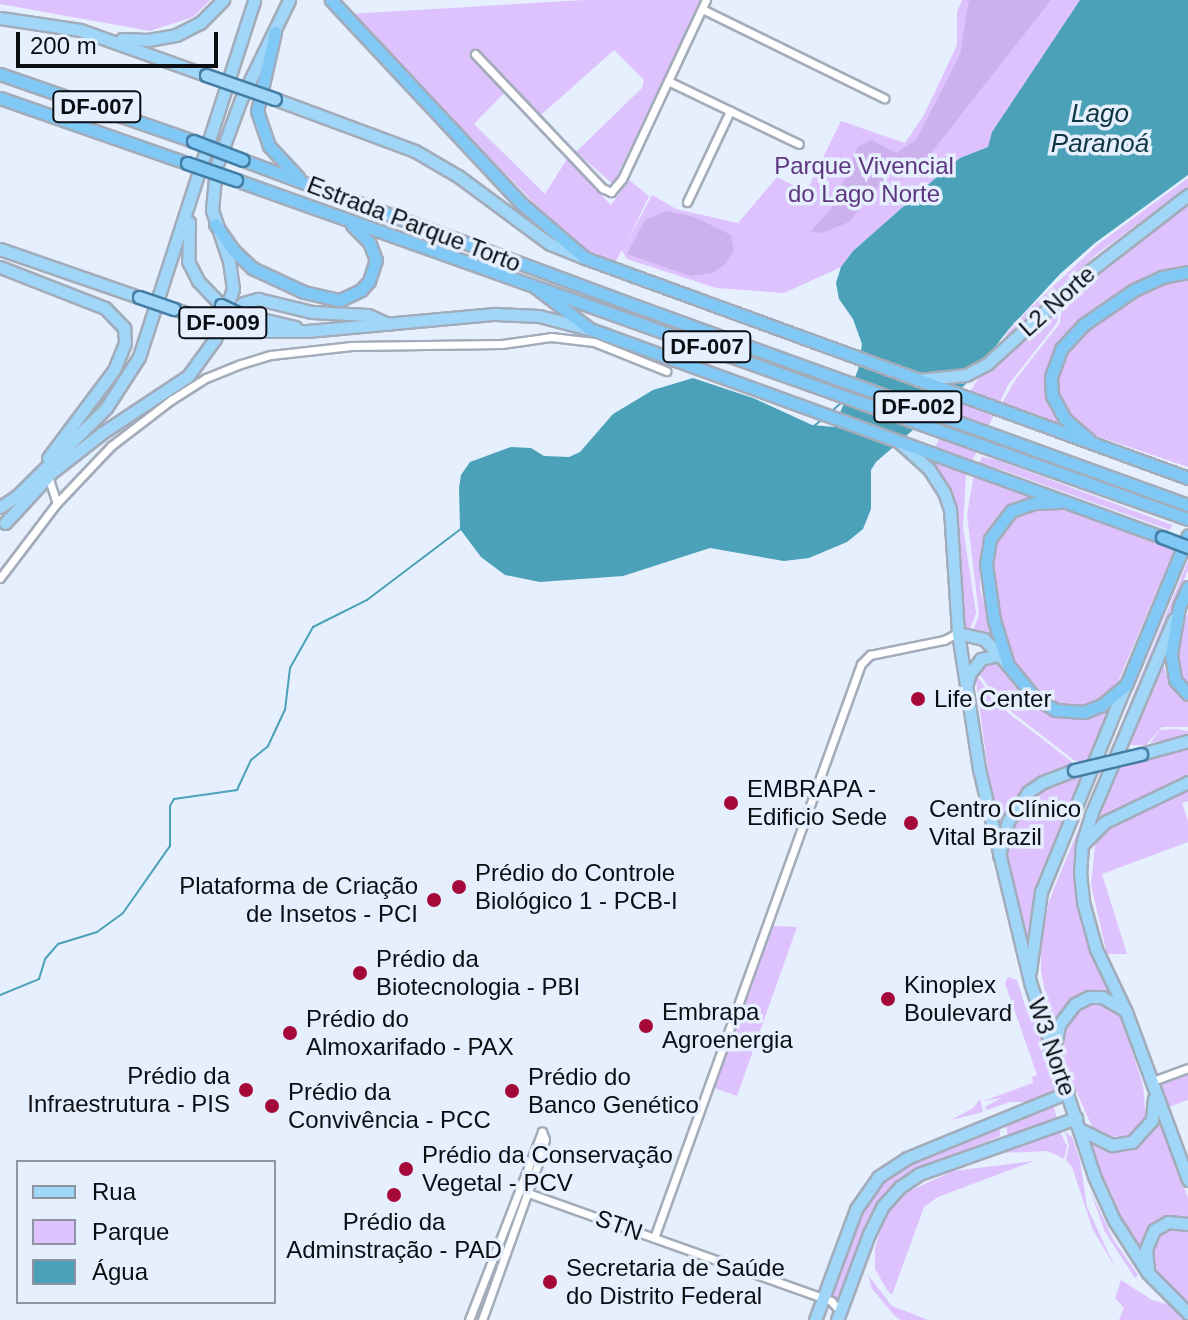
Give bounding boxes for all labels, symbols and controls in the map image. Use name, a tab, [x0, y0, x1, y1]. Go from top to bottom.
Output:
scale bar	[20, 16, 222, 66]
text: 200 m	[30, 32, 97, 59]
road number: DF-007	[51, 89, 143, 125]
water label: Lago Paranoá	[1051, 98, 1149, 160]
park label: Parque Vivencial do Lago Norte	[774, 152, 954, 208]
street label: Estrada Parque Torto	[303, 170, 525, 278]
street label: L2 Norte	[1013, 260, 1101, 342]
road number: DF-009	[177, 305, 269, 341]
road number: DF-007	[661, 329, 753, 365]
road number: DF-002	[872, 389, 964, 425]
place label: Life Center	[934, 685, 1051, 713]
marker: Life Center	[909, 690, 927, 708]
place label: EMBRAPA - Edificio Sede	[747, 775, 887, 831]
marker: EMBRAPA - Edificio Sede	[722, 794, 740, 812]
place label: Centro Clínico Vital Brazil	[929, 795, 1081, 851]
marker: Centro Clínico Vital Brazil	[900, 812, 922, 834]
place label: Prédio do Controle Biológico 1 - PCB-I	[475, 859, 678, 915]
place label: Plataforma de Criação de Insetos - PCI	[179, 872, 418, 928]
marker: Prédio do Controle Biológico 1 - PCB-I	[450, 878, 468, 896]
marker: Plataforma de Criação de Insetos - PCI	[425, 891, 443, 909]
place label: Prédio da Biotecnologia - PBI	[376, 945, 580, 1001]
marker: Prédio da Biotecnologia - PBI	[351, 964, 369, 982]
place label: Kinoplex Boulevard	[904, 971, 1012, 1027]
marker: Kinoplex Boulevard	[879, 990, 897, 1008]
street label: W3 Norte	[1022, 994, 1082, 1100]
place label: Embrapa Agroenergia	[662, 998, 793, 1054]
place label: Prédio do Almoxarifado - PAX	[306, 1005, 514, 1061]
marker: Embrapa Agroenergia	[637, 1017, 655, 1035]
marker: Prédio do Almoxarifado - PAX	[281, 1024, 299, 1042]
place label: Prédio da Infraestrutura - PIS	[27, 1062, 230, 1118]
place label: Prédio do Banco Genético	[528, 1063, 699, 1119]
place label: Prédio da Convivência - PCC	[288, 1078, 491, 1134]
marker: Prédio da Infraestrutura - PIS	[237, 1081, 255, 1099]
marker: Prédio do Banco Genético	[503, 1082, 521, 1100]
marker: Prédio da Convivência - PCC	[263, 1097, 281, 1115]
place label: Prédio da Conservação Vegetal - PCV	[422, 1141, 673, 1197]
legend	[16, 1160, 276, 1304]
marker: Prédio da Conservação Vegetal - PCV	[397, 1160, 415, 1178]
text: Rua	[92, 1178, 136, 1205]
marker: Prédio da Adminstração - PAD	[385, 1186, 403, 1204]
street label: STN	[592, 1203, 646, 1247]
place label: Prédio da Adminstração - PAD	[286, 1208, 502, 1264]
text: Parque	[92, 1218, 169, 1245]
place label: Secretaria de Saúde do Distrito Federal	[566, 1254, 785, 1310]
text: Água	[92, 1258, 148, 1285]
marker: Secretaria de Saúde do Distrito Federal	[541, 1273, 559, 1291]

